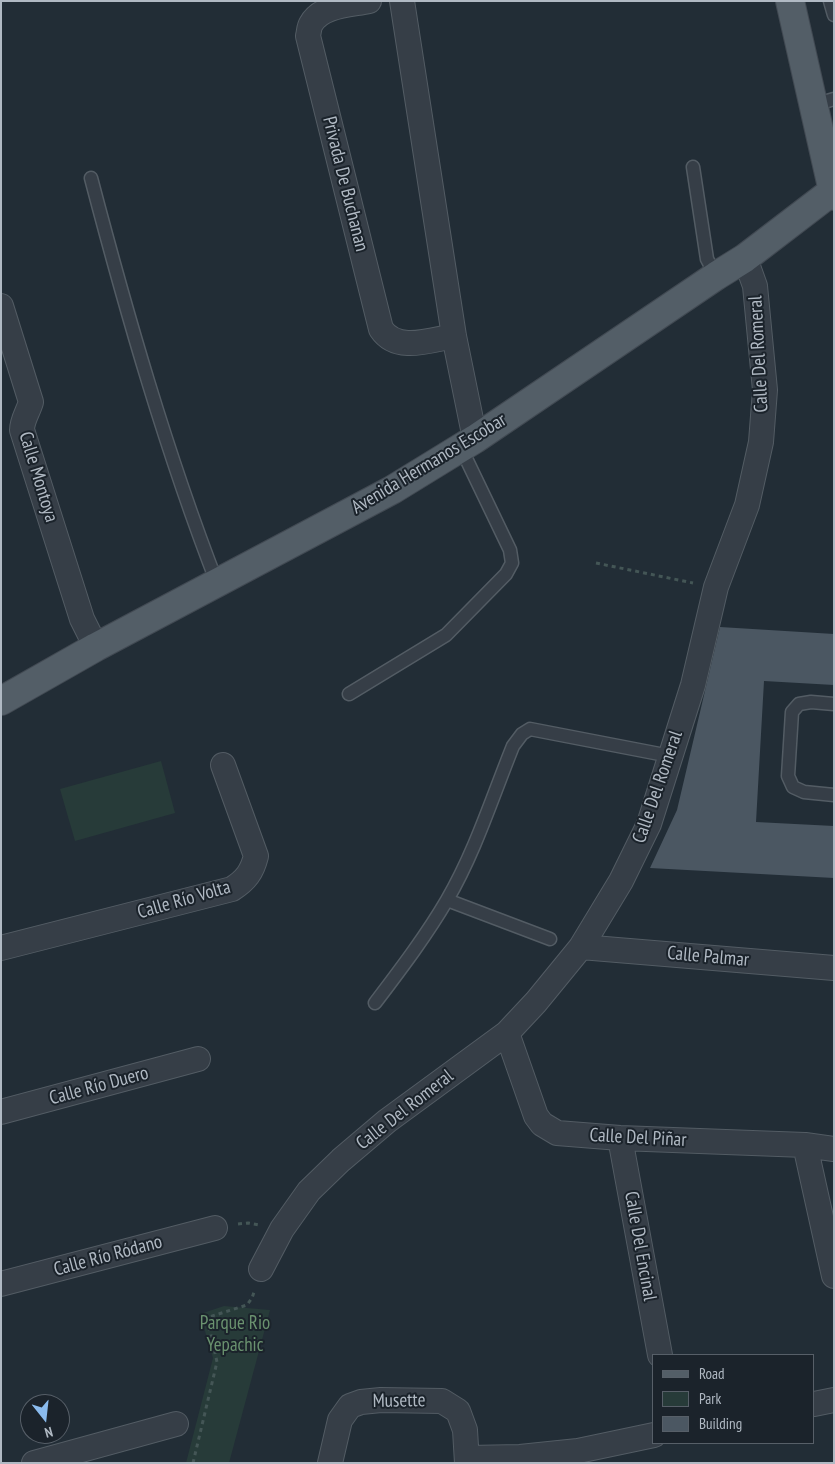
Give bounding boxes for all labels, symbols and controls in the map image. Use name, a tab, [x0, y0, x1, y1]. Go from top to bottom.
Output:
street label: Privada De Buchanan	[317, 114, 373, 254]
street label: Calle Del Romeral	[745, 295, 773, 413]
street label: Avenida Hermanos Escobar	[348, 409, 510, 519]
street label: Calle Montoya	[13, 429, 63, 525]
street label: Calle Del Romeral	[628, 728, 688, 846]
street label: Calle Río Volta	[135, 876, 233, 924]
street label: Calle Palmar	[666, 942, 750, 972]
street label: Calle Río Duero	[47, 1062, 151, 1110]
street label: Calle Del Romeral	[352, 1065, 458, 1155]
street label: Calle Del Piñar	[589, 1124, 687, 1152]
street label: Calle Del Encinal	[619, 1189, 661, 1303]
street label: Calle Río Ródano	[51, 1231, 165, 1281]
park label: Parque Rio Yepachic	[200, 1313, 270, 1357]
legend	[652, 1354, 815, 1444]
text: Road	[699, 1364, 725, 1383]
street label: Musette	[372, 1389, 426, 1413]
text: Park	[699, 1389, 721, 1408]
north arrow	[20, 1394, 70, 1444]
text: Building	[699, 1414, 742, 1433]
text: N	[43, 1423, 55, 1442]

